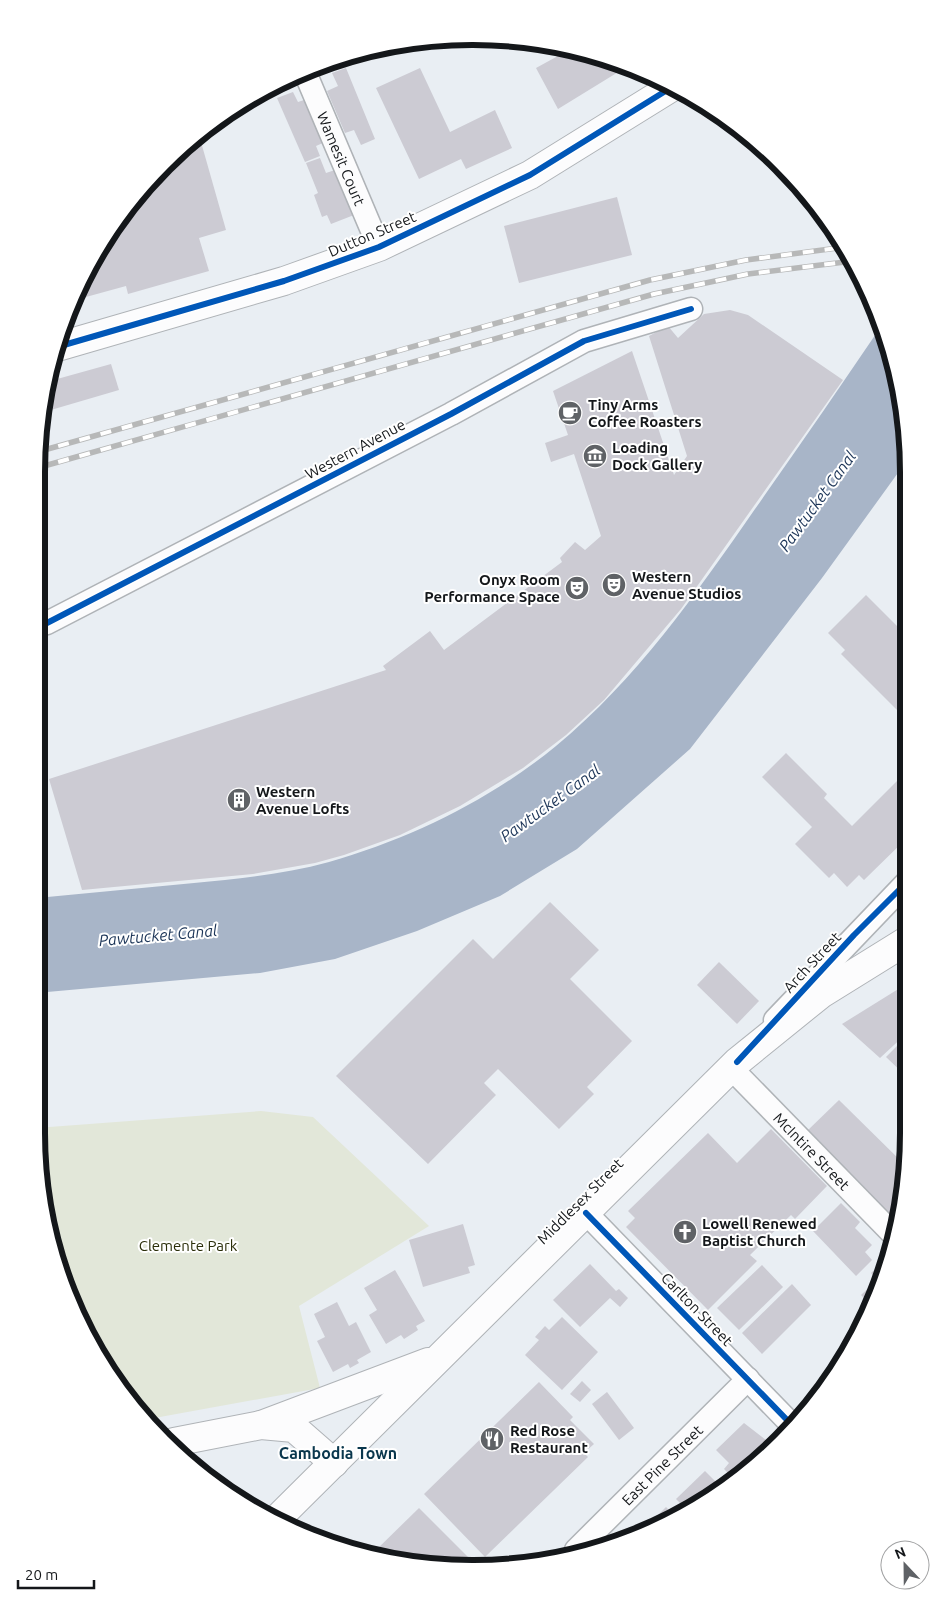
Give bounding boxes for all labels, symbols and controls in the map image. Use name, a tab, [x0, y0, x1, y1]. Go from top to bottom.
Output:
street label: Wamesit Court	[314, 109, 369, 208]
street label: Dutton Street	[326, 208, 418, 260]
place label: Tiny Arms Coffee Roasters	[588, 396, 702, 430]
cafe icon: Tiny Arms Coffee Roasters	[557, 400, 583, 426]
street label: Western Avenue	[302, 415, 408, 483]
place label: Loading Dock Gallery	[612, 439, 702, 473]
museum icon: Loading Dock Gallery	[582, 443, 608, 469]
water label: Pawtucket Canal	[775, 447, 860, 554]
place label: Western Avenue Studios	[632, 568, 741, 602]
place label: Onyx Room Performance Space	[424, 571, 560, 605]
theatre icon: Western Avenue Studios	[601, 572, 627, 598]
theatre icon: Onyx Room Performance Space	[564, 575, 590, 601]
water label: Pawtucket Canal	[497, 760, 604, 845]
place label: Western Avenue Lofts	[256, 783, 349, 817]
building icon: Western Avenue Lofts	[226, 787, 252, 813]
water label: Pawtucket Canal	[98, 921, 219, 949]
street label: Arch Street	[780, 928, 844, 996]
street label: McIntire Street	[771, 1109, 854, 1193]
street label: Middlesex Street	[534, 1155, 626, 1247]
place label: Lowell Renewed Baptist Church	[702, 1215, 817, 1249]
church icon: Lowell Renewed Baptist Church	[672, 1219, 698, 1245]
park label: Clemente Park	[139, 1237, 238, 1254]
street label: Carlton Street	[658, 1269, 736, 1349]
street label: East Pine Street	[618, 1421, 706, 1508]
place label: Red Rose Restaurant	[510, 1422, 588, 1456]
restaurant icon: Red Rose Restaurant	[479, 1426, 505, 1452]
district label: Cambodia Town	[279, 1444, 397, 1462]
north arrow	[880, 1540, 930, 1590]
text: N	[892, 1544, 908, 1562]
scale bar	[18, 1558, 94, 1590]
text: 20 m	[25, 1566, 58, 1583]

